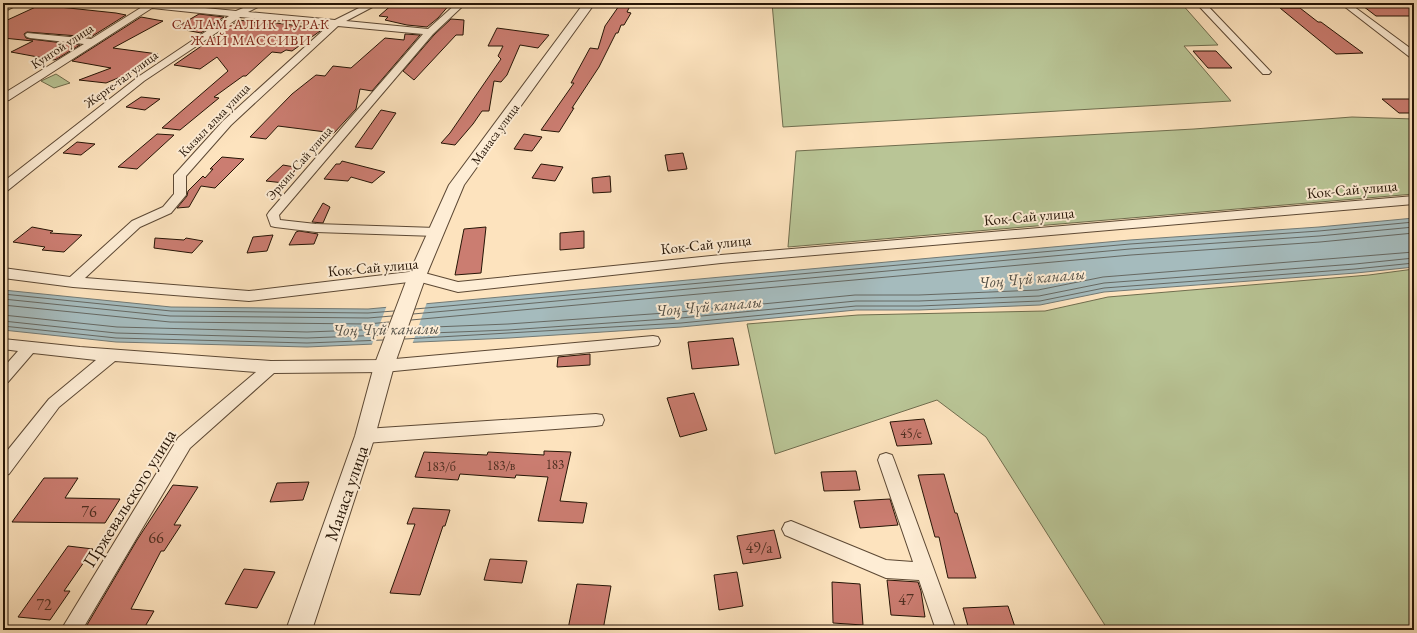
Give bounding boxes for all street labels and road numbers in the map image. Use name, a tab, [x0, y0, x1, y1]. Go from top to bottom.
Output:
street label: Кунгой улица	[27, 19, 97, 73]
street label: Жерге-тал улица	[80, 46, 162, 112]
street label: Кызыл алма улица	[175, 79, 254, 160]
street label: Манаса улица	[467, 99, 523, 168]
street label: Эркин-Сай улица	[262, 122, 336, 204]
street label: Кок-Сай улица	[1306, 176, 1398, 202]
street label: Кок-Сай улица	[983, 203, 1075, 229]
street label: Кок-Сай улица	[660, 230, 752, 258]
street label: Кок-Сай улица	[327, 254, 419, 280]
street label: Пржевальского улица	[77, 424, 181, 571]
street label: Манаса улица	[319, 441, 373, 544]

